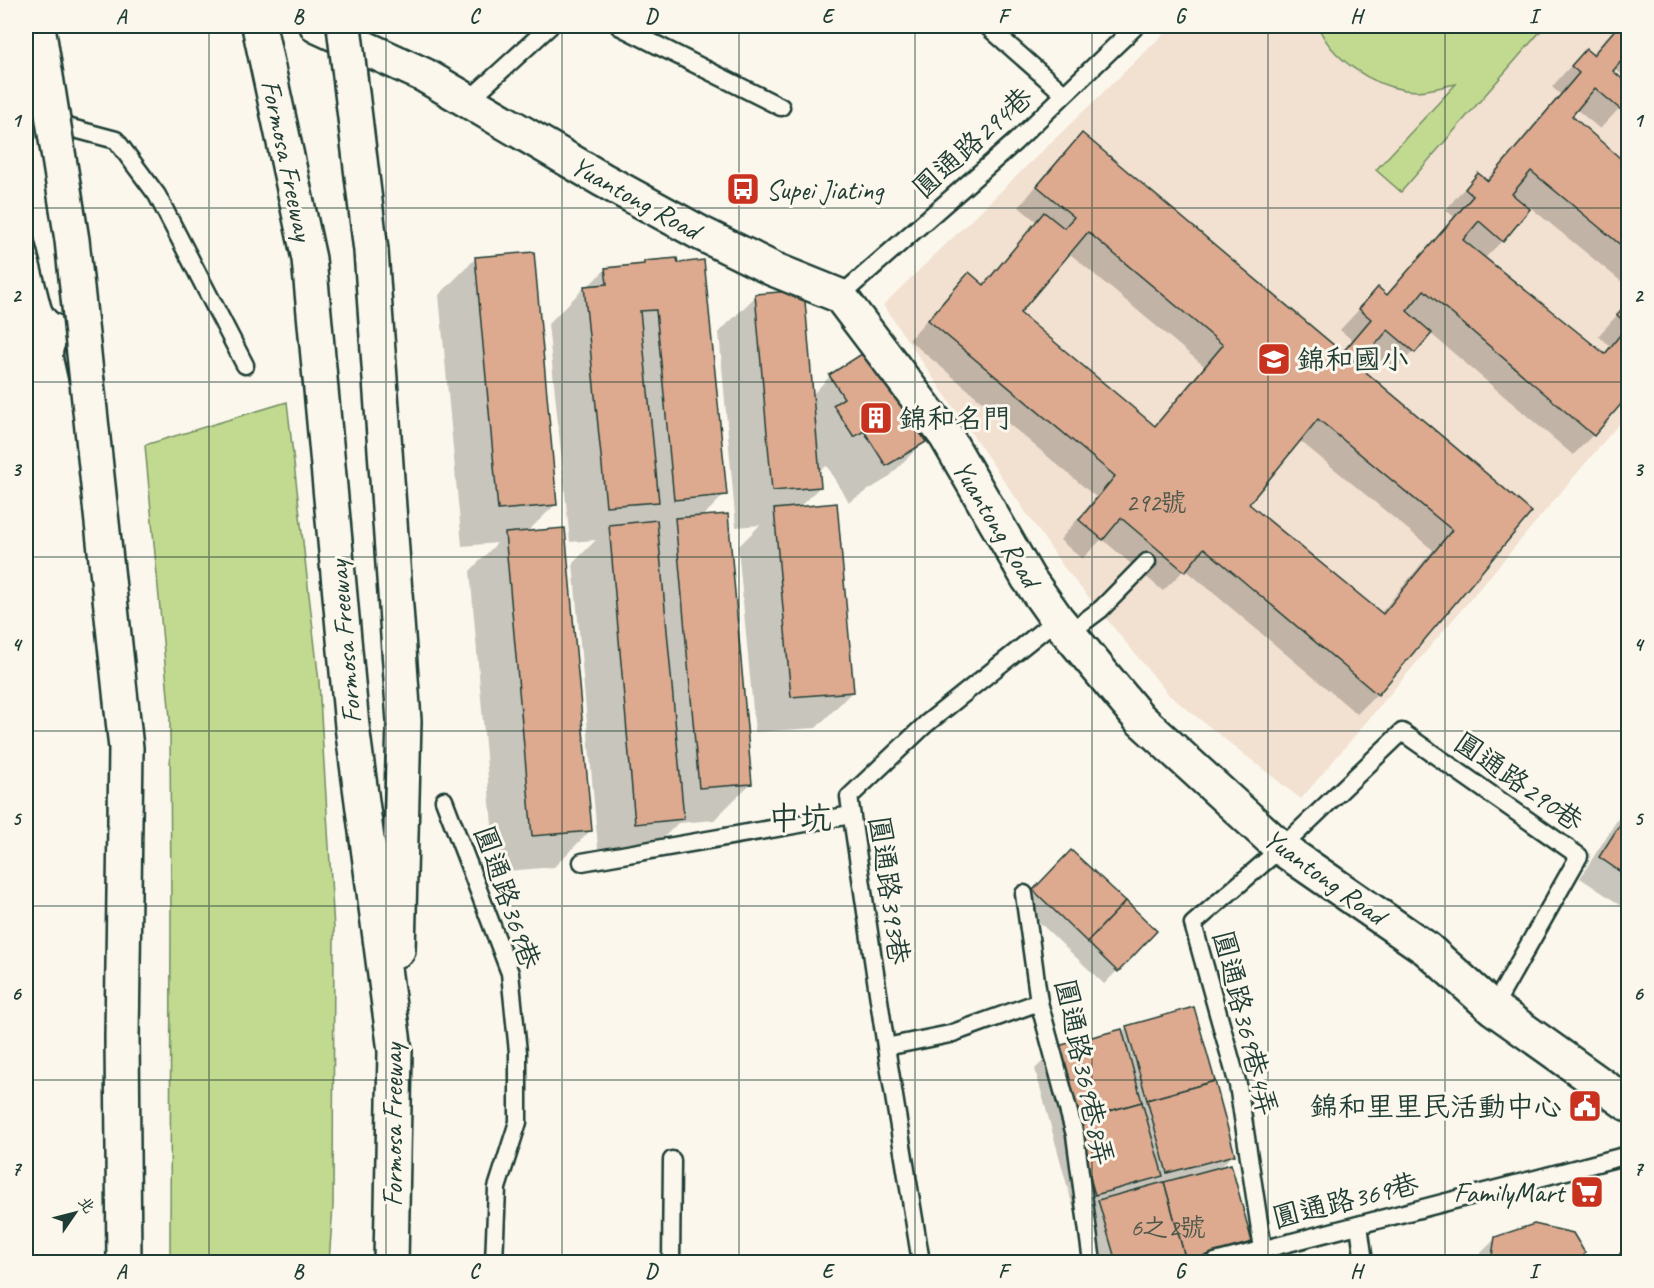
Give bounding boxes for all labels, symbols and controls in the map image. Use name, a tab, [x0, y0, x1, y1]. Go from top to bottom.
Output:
text: A	[116, 4, 128, 29]
text: B	[293, 4, 305, 29]
text: C	[469, 4, 481, 29]
text: D	[645, 4, 659, 29]
text: E	[822, 4, 836, 29]
text: F	[998, 4, 1012, 29]
text: G	[1175, 4, 1188, 29]
text: H	[1350, 4, 1365, 29]
text: I	[1529, 4, 1542, 29]
street label: Formosa Freeway	[253, 77, 322, 246]
street label: 圓通路294巷	[905, 79, 1040, 205]
text: 1	[12, 108, 23, 133]
text: 1	[1634, 108, 1645, 133]
street label: Yuantong Road	[565, 148, 710, 249]
bus stop icon: Supei Jiating	[725, 171, 761, 207]
place label: Supei Jiating	[766, 172, 885, 207]
text: 2	[12, 283, 23, 308]
text: 2	[1634, 283, 1645, 308]
school or university icon: 錦和國小	[1256, 341, 1292, 377]
place label: 錦和國小	[1297, 342, 1409, 377]
building icon: 錦和名門	[858, 400, 894, 436]
place label: 錦和名門	[899, 401, 1011, 436]
street label: Yuantong Road	[945, 453, 1050, 597]
text: 3	[12, 457, 23, 482]
text: 3	[1634, 457, 1645, 482]
house number: 292號	[1125, 486, 1187, 519]
street label: Formosa Freeway	[320, 557, 369, 725]
text: 4	[12, 632, 24, 657]
text: 4	[1634, 632, 1646, 657]
street label: 圓通路290巷	[1447, 724, 1591, 839]
district label: 中坑	[768, 798, 832, 839]
text: 5	[12, 806, 23, 831]
text: 5	[1634, 806, 1645, 831]
street label: 圓通路393巷	[862, 813, 917, 968]
street label: 圓通路369巷	[467, 821, 549, 975]
street label: Yuantong Road	[1257, 821, 1396, 935]
street label: 圓通路369巷4弄	[1206, 927, 1286, 1120]
street label: 圓通路369巷8弄	[1048, 975, 1121, 1169]
text: 6	[11, 981, 22, 1006]
text: 6	[1633, 981, 1644, 1006]
street label: Formosa Freeway	[375, 1041, 410, 1207]
public building icon: 錦和里里民活動中心	[1567, 1088, 1603, 1124]
place label: 錦和里里民活動中心	[1310, 1089, 1562, 1124]
text: 7	[12, 1156, 23, 1181]
text: 7	[1634, 1156, 1645, 1181]
street label: 圓通路369巷	[1268, 1165, 1423, 1236]
supermarket icon: FamilyMart	[1569, 1174, 1605, 1210]
place label: FamilyMart	[1454, 1175, 1567, 1210]
north arrow	[45, 1183, 105, 1243]
text: 北	[74, 1193, 99, 1217]
house number: 6之2號	[1130, 1211, 1206, 1244]
text: A	[116, 1259, 128, 1284]
text: B	[293, 1259, 305, 1284]
text: C	[469, 1259, 481, 1284]
text: D	[645, 1259, 659, 1284]
text: E	[822, 1259, 836, 1284]
text: F	[998, 1259, 1012, 1284]
text: G	[1175, 1259, 1188, 1284]
text: H	[1350, 1259, 1365, 1284]
text: I	[1529, 1259, 1542, 1284]

